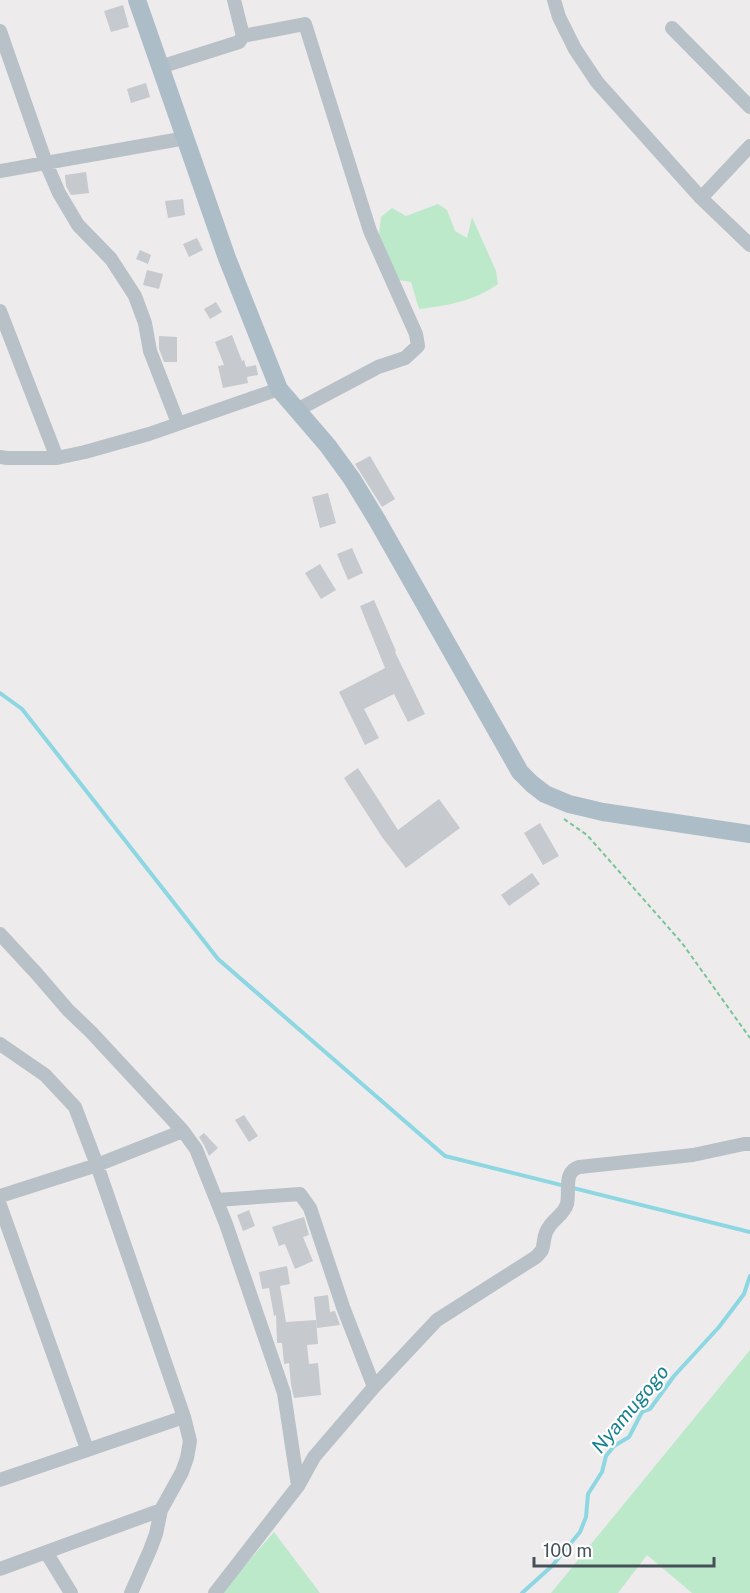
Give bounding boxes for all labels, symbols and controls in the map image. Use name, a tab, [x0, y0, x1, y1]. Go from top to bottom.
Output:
water label: Nyamugogo	[586, 1360, 674, 1458]
scale bar	[534, 1530, 714, 1568]
text: 100 m	[543, 1540, 592, 1561]

